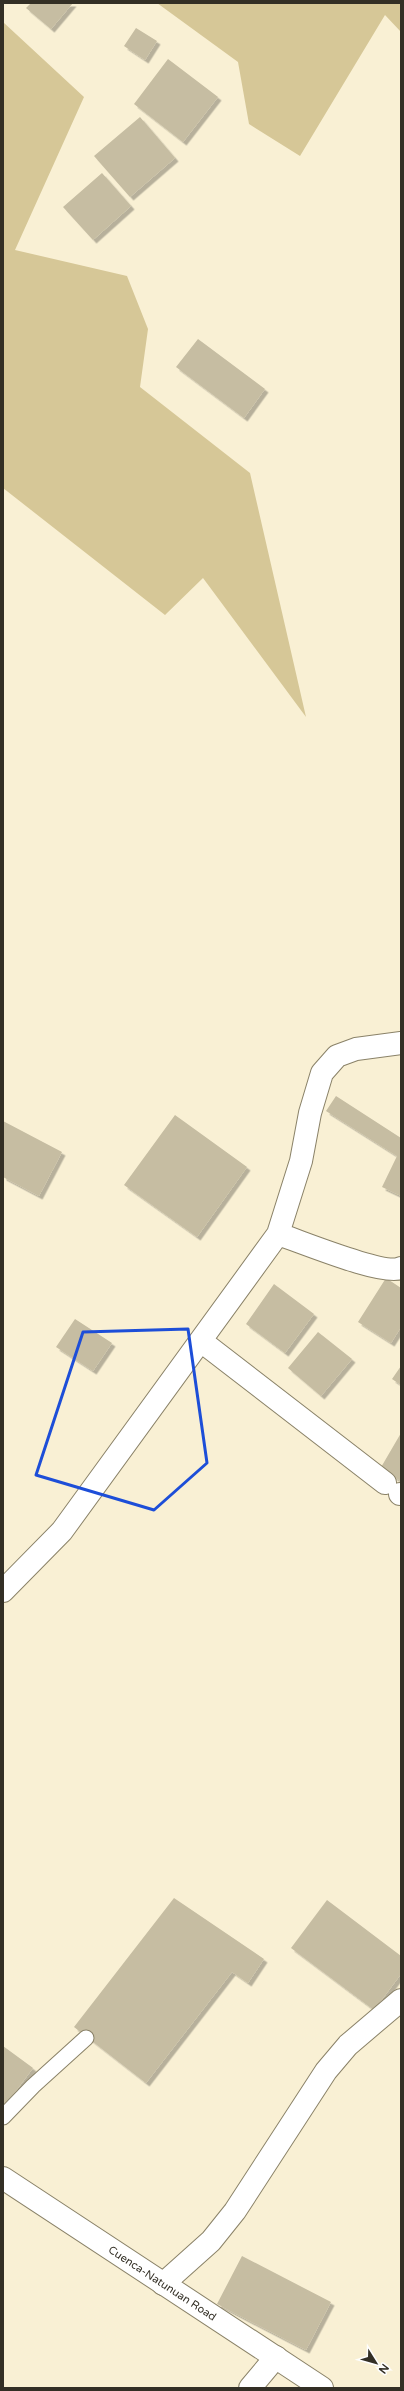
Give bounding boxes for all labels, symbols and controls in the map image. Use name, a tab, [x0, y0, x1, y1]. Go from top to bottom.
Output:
street label: Cuenca-Natunuan Road	[106, 2243, 219, 2324]
north arrow	[356, 2343, 396, 2383]
text: N	[376, 2361, 391, 2376]

